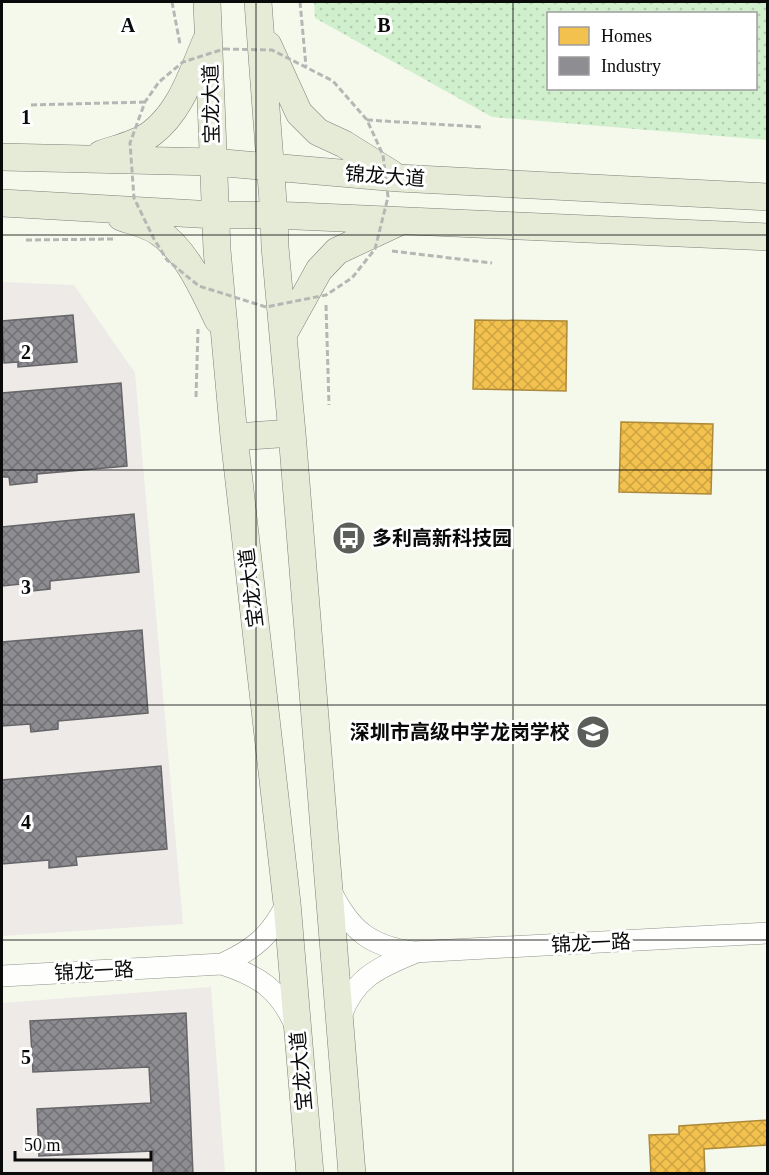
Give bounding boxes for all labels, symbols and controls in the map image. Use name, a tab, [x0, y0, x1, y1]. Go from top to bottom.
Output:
legend	[547, 12, 757, 90]
text: A	[121, 14, 136, 36]
text: B	[377, 14, 391, 36]
text: Homes	[601, 26, 652, 46]
text: Industry	[601, 56, 661, 76]
street label: 宝龙大道	[199, 64, 223, 144]
text: 1	[21, 106, 31, 128]
street label: 锦龙大道	[344, 162, 426, 190]
text: 2	[21, 341, 31, 363]
bus stop icon: 多利高新科技园	[331, 520, 367, 556]
place label: 多利高新科技园	[372, 527, 512, 549]
street label: 宝龙大道	[235, 547, 267, 629]
text: 3	[21, 576, 31, 598]
school or university icon: 深圳市高级中学龙岗学校	[575, 714, 611, 750]
place label: 深圳市高级中学龙岗学校	[350, 721, 570, 743]
text: 4	[21, 811, 31, 833]
street label: 锦龙一路	[550, 930, 632, 956]
street label: 锦龙一路	[53, 958, 135, 984]
street label: 宝龙大道	[287, 1030, 315, 1112]
text: 5	[21, 1046, 31, 1068]
scale bar	[15, 1124, 152, 1162]
text: 50 m	[24, 1135, 61, 1155]

